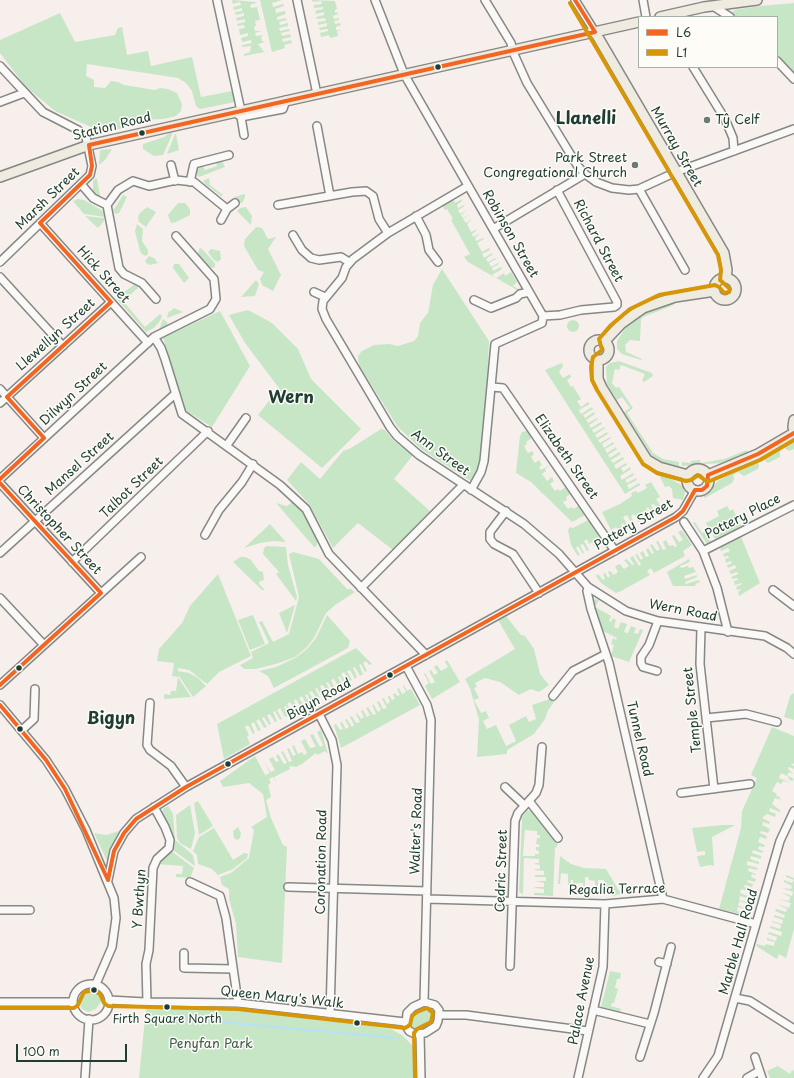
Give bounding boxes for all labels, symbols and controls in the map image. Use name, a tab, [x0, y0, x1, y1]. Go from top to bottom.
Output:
legend	[638, 16, 778, 68]
text: L6	[676, 23, 691, 41]
text: L1	[676, 43, 687, 61]
unlabelled marker	[433, 62, 443, 72]
street label: Murray Street	[647, 104, 705, 190]
district label: Llanelli	[556, 109, 616, 129]
street label: Station Road	[71, 110, 153, 144]
place label: Tŷ Celf	[715, 112, 759, 128]
marker: Tŷ Celf	[702, 115, 712, 125]
unlabelled marker	[137, 128, 147, 138]
place label: Park Street Congregational Church	[483, 150, 627, 181]
marker: Park Street Congregational Church	[630, 160, 640, 170]
street label: Marsh Street	[13, 165, 83, 233]
street label: Robinson Street	[478, 187, 542, 281]
street label: Richard Street	[570, 197, 626, 285]
street label: Hick Street	[73, 243, 133, 307]
street label: Llewellyn Street	[13, 296, 99, 374]
street label: Dilwyn Street	[37, 359, 111, 429]
district label: Wern	[268, 388, 314, 408]
street label: Elizabeth Street	[531, 412, 601, 502]
street label: Ann Street	[408, 427, 472, 479]
street label: Mansel Street	[42, 429, 118, 499]
street label: Talbot Street	[97, 454, 167, 522]
street label: Christopher Street	[13, 482, 105, 578]
street label: Pottery Place	[703, 491, 783, 543]
street label: Pottery Street	[592, 496, 676, 554]
street label: Wern Road	[648, 597, 718, 625]
unlabelled marker	[14, 663, 24, 673]
street label: Temple Street	[681, 666, 705, 754]
unlabelled marker	[385, 670, 395, 680]
street label: Bigyn Road	[284, 676, 354, 724]
street label: Tunnel Road	[623, 700, 655, 778]
district label: Bigyn	[87, 709, 135, 729]
unlabelled marker	[15, 724, 25, 734]
unlabelled marker	[223, 759, 233, 769]
street label: Walter's Road	[408, 787, 426, 875]
street label: Coronation Road	[313, 809, 331, 915]
street label: Cedric Street	[493, 829, 511, 913]
street label: Y Bwthyn	[130, 868, 150, 930]
street label: Regalia Terrace	[569, 881, 665, 899]
street label: Marble Hall Road	[716, 887, 762, 997]
street label: Palace Avenue	[566, 955, 598, 1047]
street label: Queen Mary's Walk	[220, 984, 344, 1012]
unlabelled marker	[89, 985, 99, 995]
marker: Firth Square North	[162, 1002, 172, 1012]
place label: Firth Square North	[112, 1013, 222, 1027]
unlabelled marker	[352, 1018, 362, 1028]
scale bar	[18, 1036, 129, 1062]
park label: Penyfan Park	[169, 1036, 253, 1052]
text: 100 m	[23, 1042, 60, 1060]

